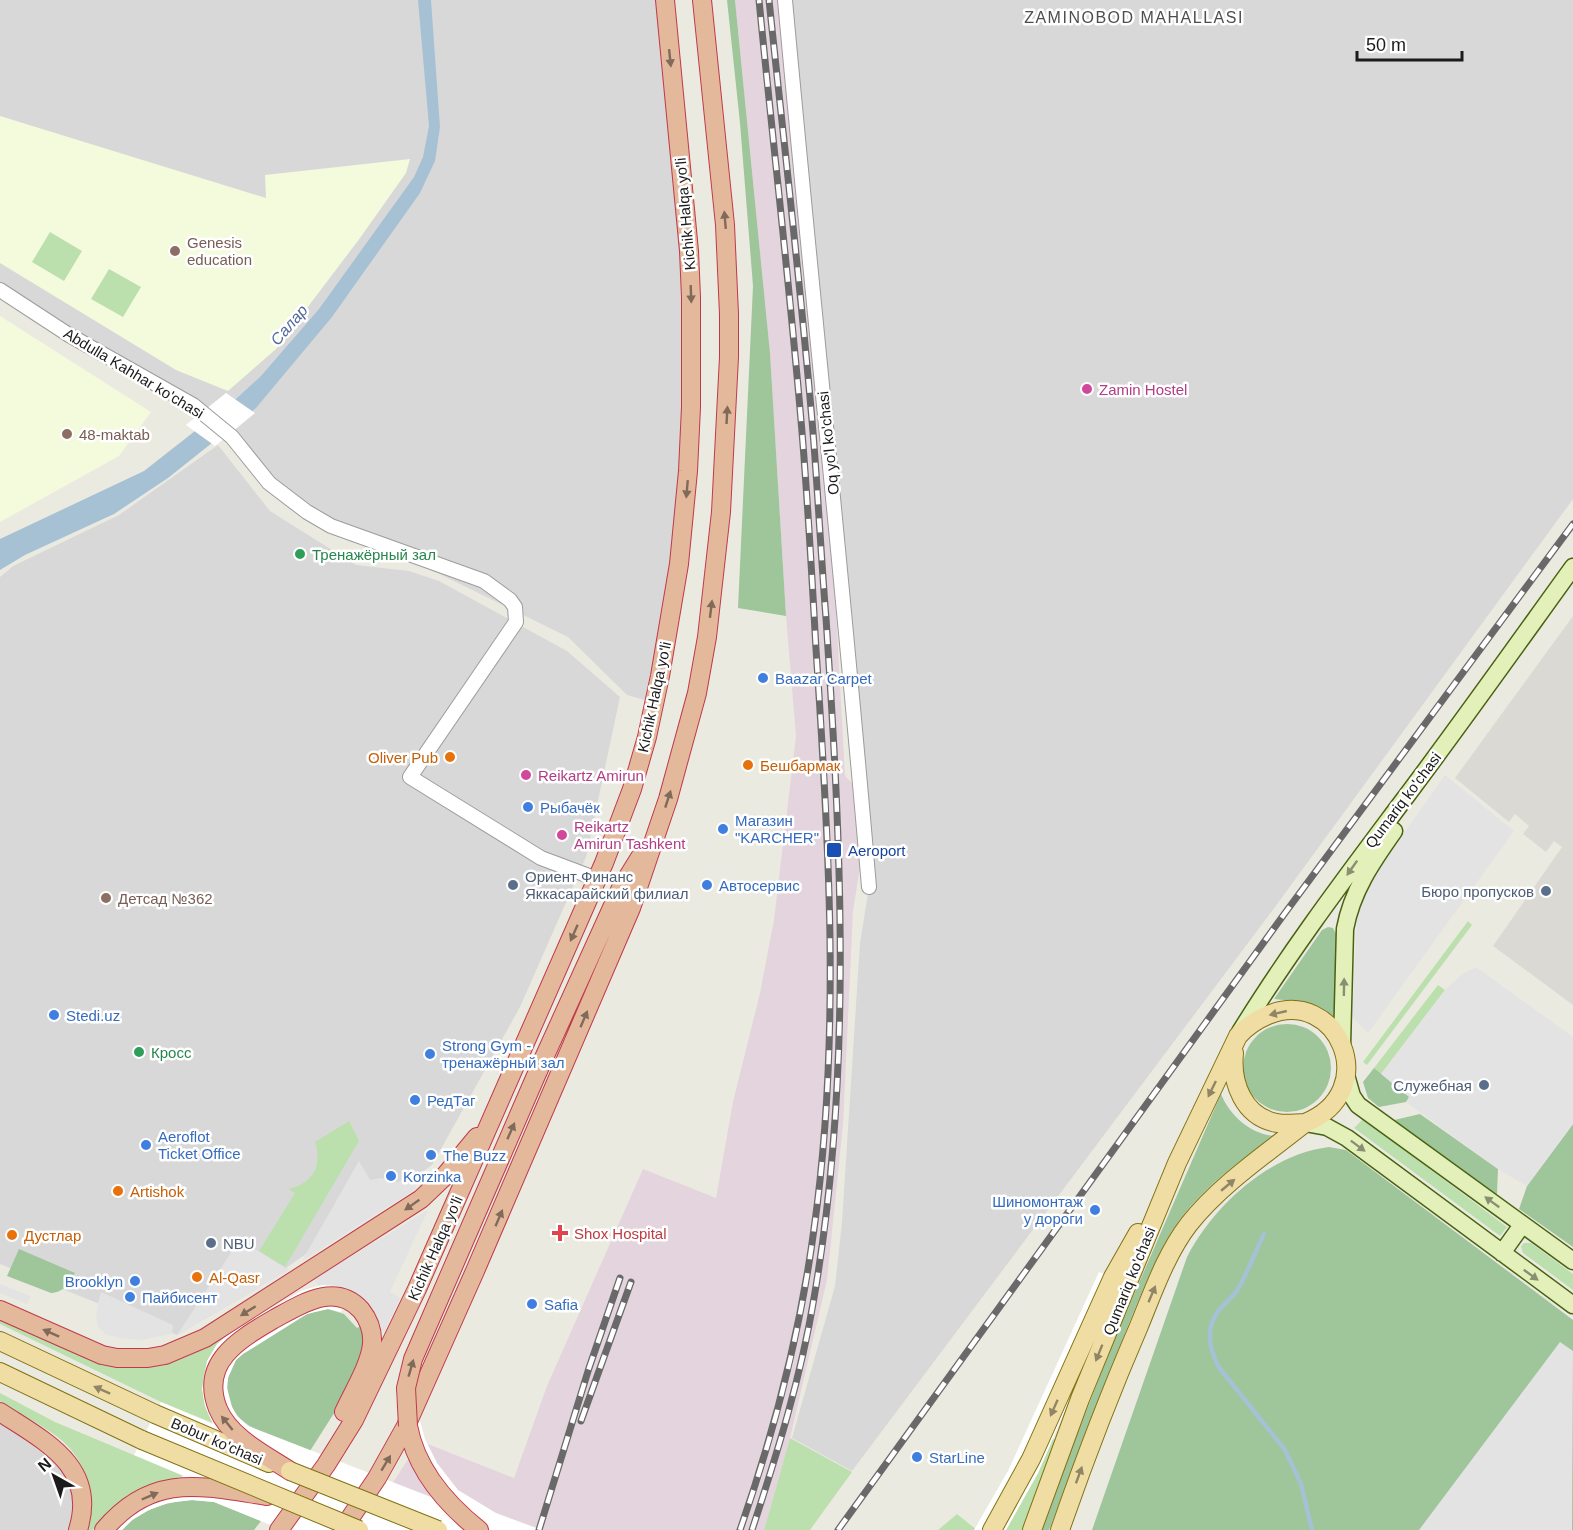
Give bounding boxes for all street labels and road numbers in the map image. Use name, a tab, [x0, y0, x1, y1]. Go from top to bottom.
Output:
street label: Kichik Halqa yo'li	[672, 157, 698, 271]
street label: Abdulla Kahhar ko'chasi	[61, 324, 207, 422]
street label: Oq yo'l ko'chasi	[814, 390, 842, 496]
street label: Kichik Halqa yo'li	[634, 640, 674, 754]
street label: Qumariq ko'chasi	[1361, 749, 1445, 851]
street label: Kichik Halqa yo'li	[404, 1193, 466, 1303]
street label: Qumariq ko'chasi	[1100, 1224, 1158, 1338]
street label: Bobur ko'chasi	[169, 1414, 265, 1468]

